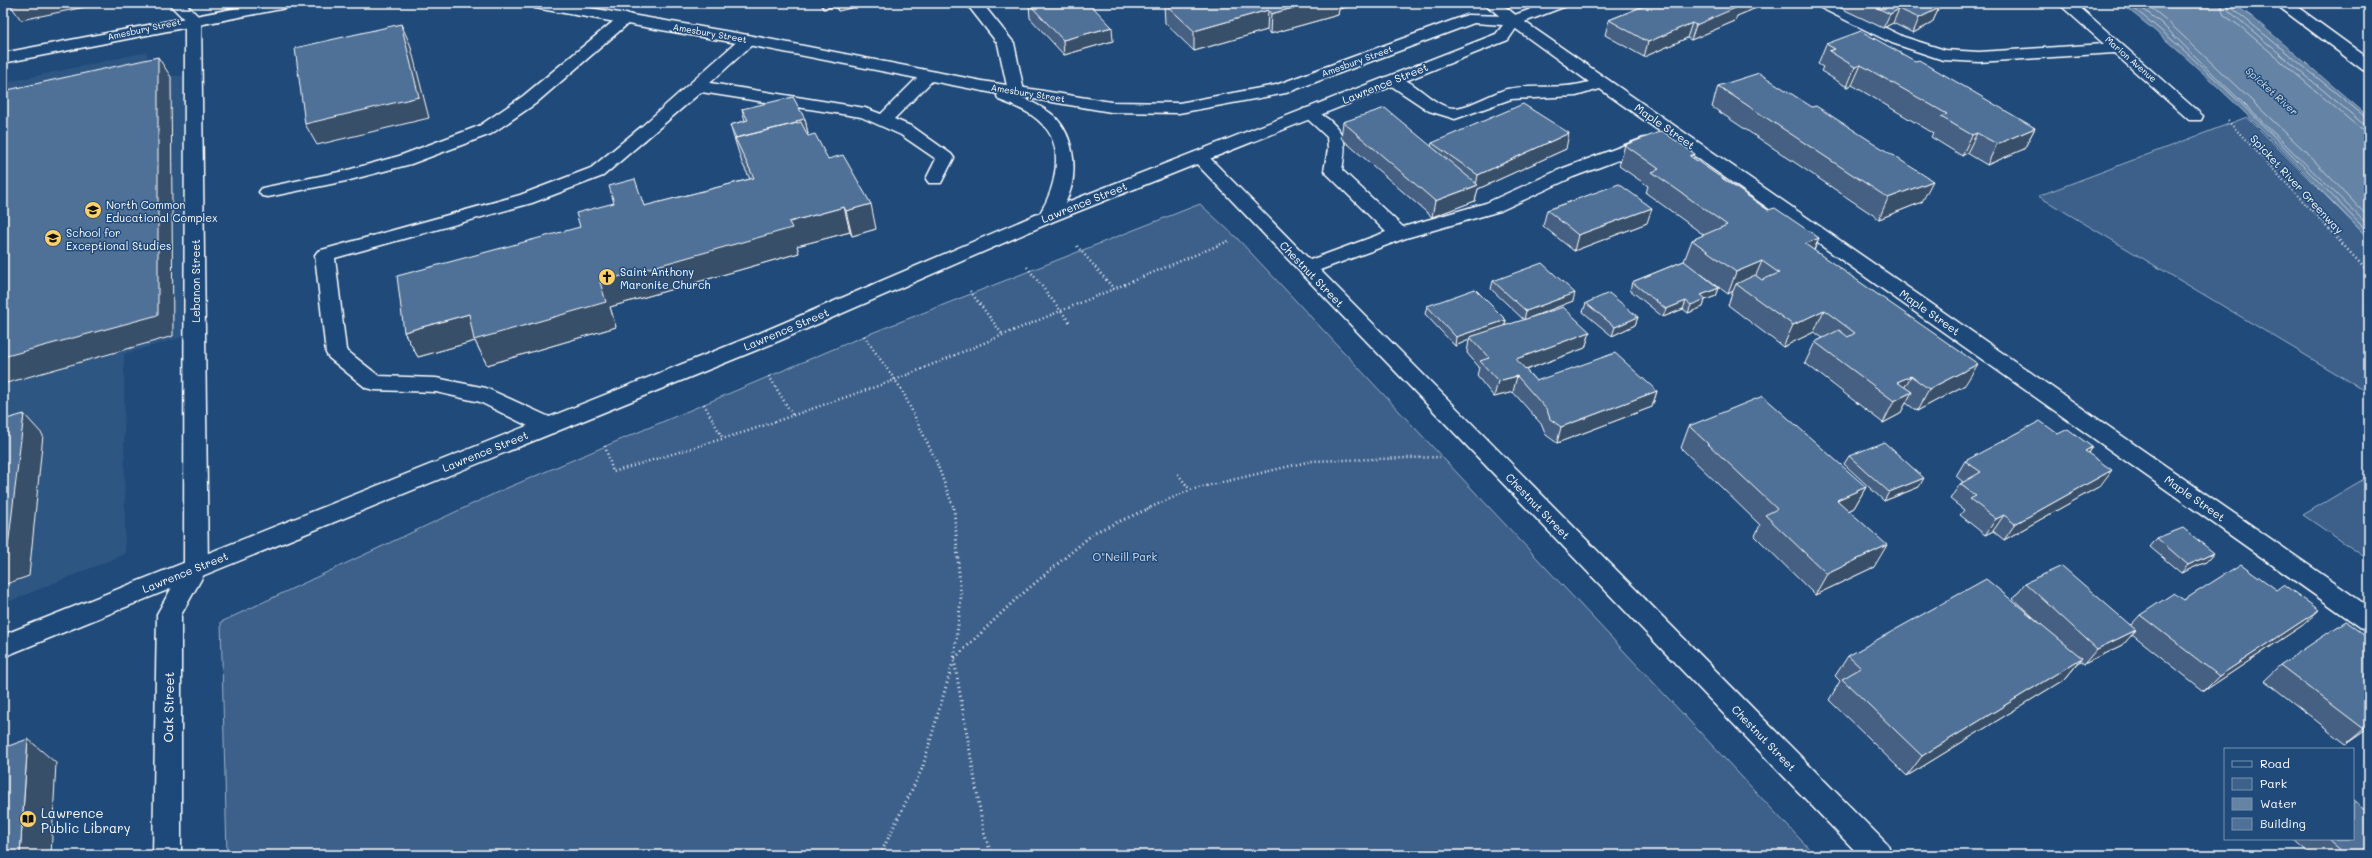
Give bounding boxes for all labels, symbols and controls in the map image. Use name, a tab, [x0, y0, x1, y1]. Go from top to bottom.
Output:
street label: Amesbury Street	[106, 16, 182, 42]
street label: Amesbury Street	[672, 21, 748, 45]
street label: Marion Avenue	[2103, 34, 2159, 84]
street label: Amesbury Street	[1320, 43, 1394, 79]
street label: Lawrence Street	[1340, 59, 1430, 107]
water label: Spicket River	[2243, 64, 2301, 118]
street label: Amesbury Street	[990, 82, 1066, 104]
street label: Maple Street	[1632, 100, 1698, 152]
street label: Spicket River Greenway	[2247, 131, 2347, 237]
street label: Lawrence Street	[1039, 178, 1129, 226]
place label: North Common Educational Complex	[106, 197, 218, 225]
school or university icon: North Common Educational Complex	[83, 200, 103, 220]
place label: School for Exceptional Studies	[66, 225, 171, 253]
school or university icon: School for Exceptional Studies	[43, 228, 63, 248]
street label: Chestnut Street	[1277, 238, 1348, 310]
street label: Lebanon Street	[188, 239, 203, 323]
place label: Saint Anthony Maronite Church	[620, 264, 711, 292]
church icon: Saint Anthony Maronite Church	[597, 267, 617, 287]
street label: Maple Street	[1897, 286, 1963, 338]
street label: Lawrence Street	[741, 304, 831, 354]
street label: Lawrence Street	[440, 427, 530, 475]
street label: Chestnut Street	[1503, 470, 1574, 542]
street label: Maple Street	[2162, 472, 2228, 524]
street label: Lawrence Street	[140, 548, 230, 596]
park label: O"Neill Park	[1093, 549, 1158, 564]
street label: Oak Street	[159, 671, 177, 743]
street label: Chestnut Street	[1729, 702, 1800, 774]
legend	[2224, 748, 2354, 840]
text: Road	[2260, 755, 2290, 771]
text: Park	[2260, 775, 2287, 791]
text: Water	[2260, 795, 2297, 811]
place label: Lawrence Public Library	[41, 804, 131, 836]
library icon: Lawrence Public Library	[18, 809, 38, 829]
text: Building	[2260, 815, 2306, 831]

